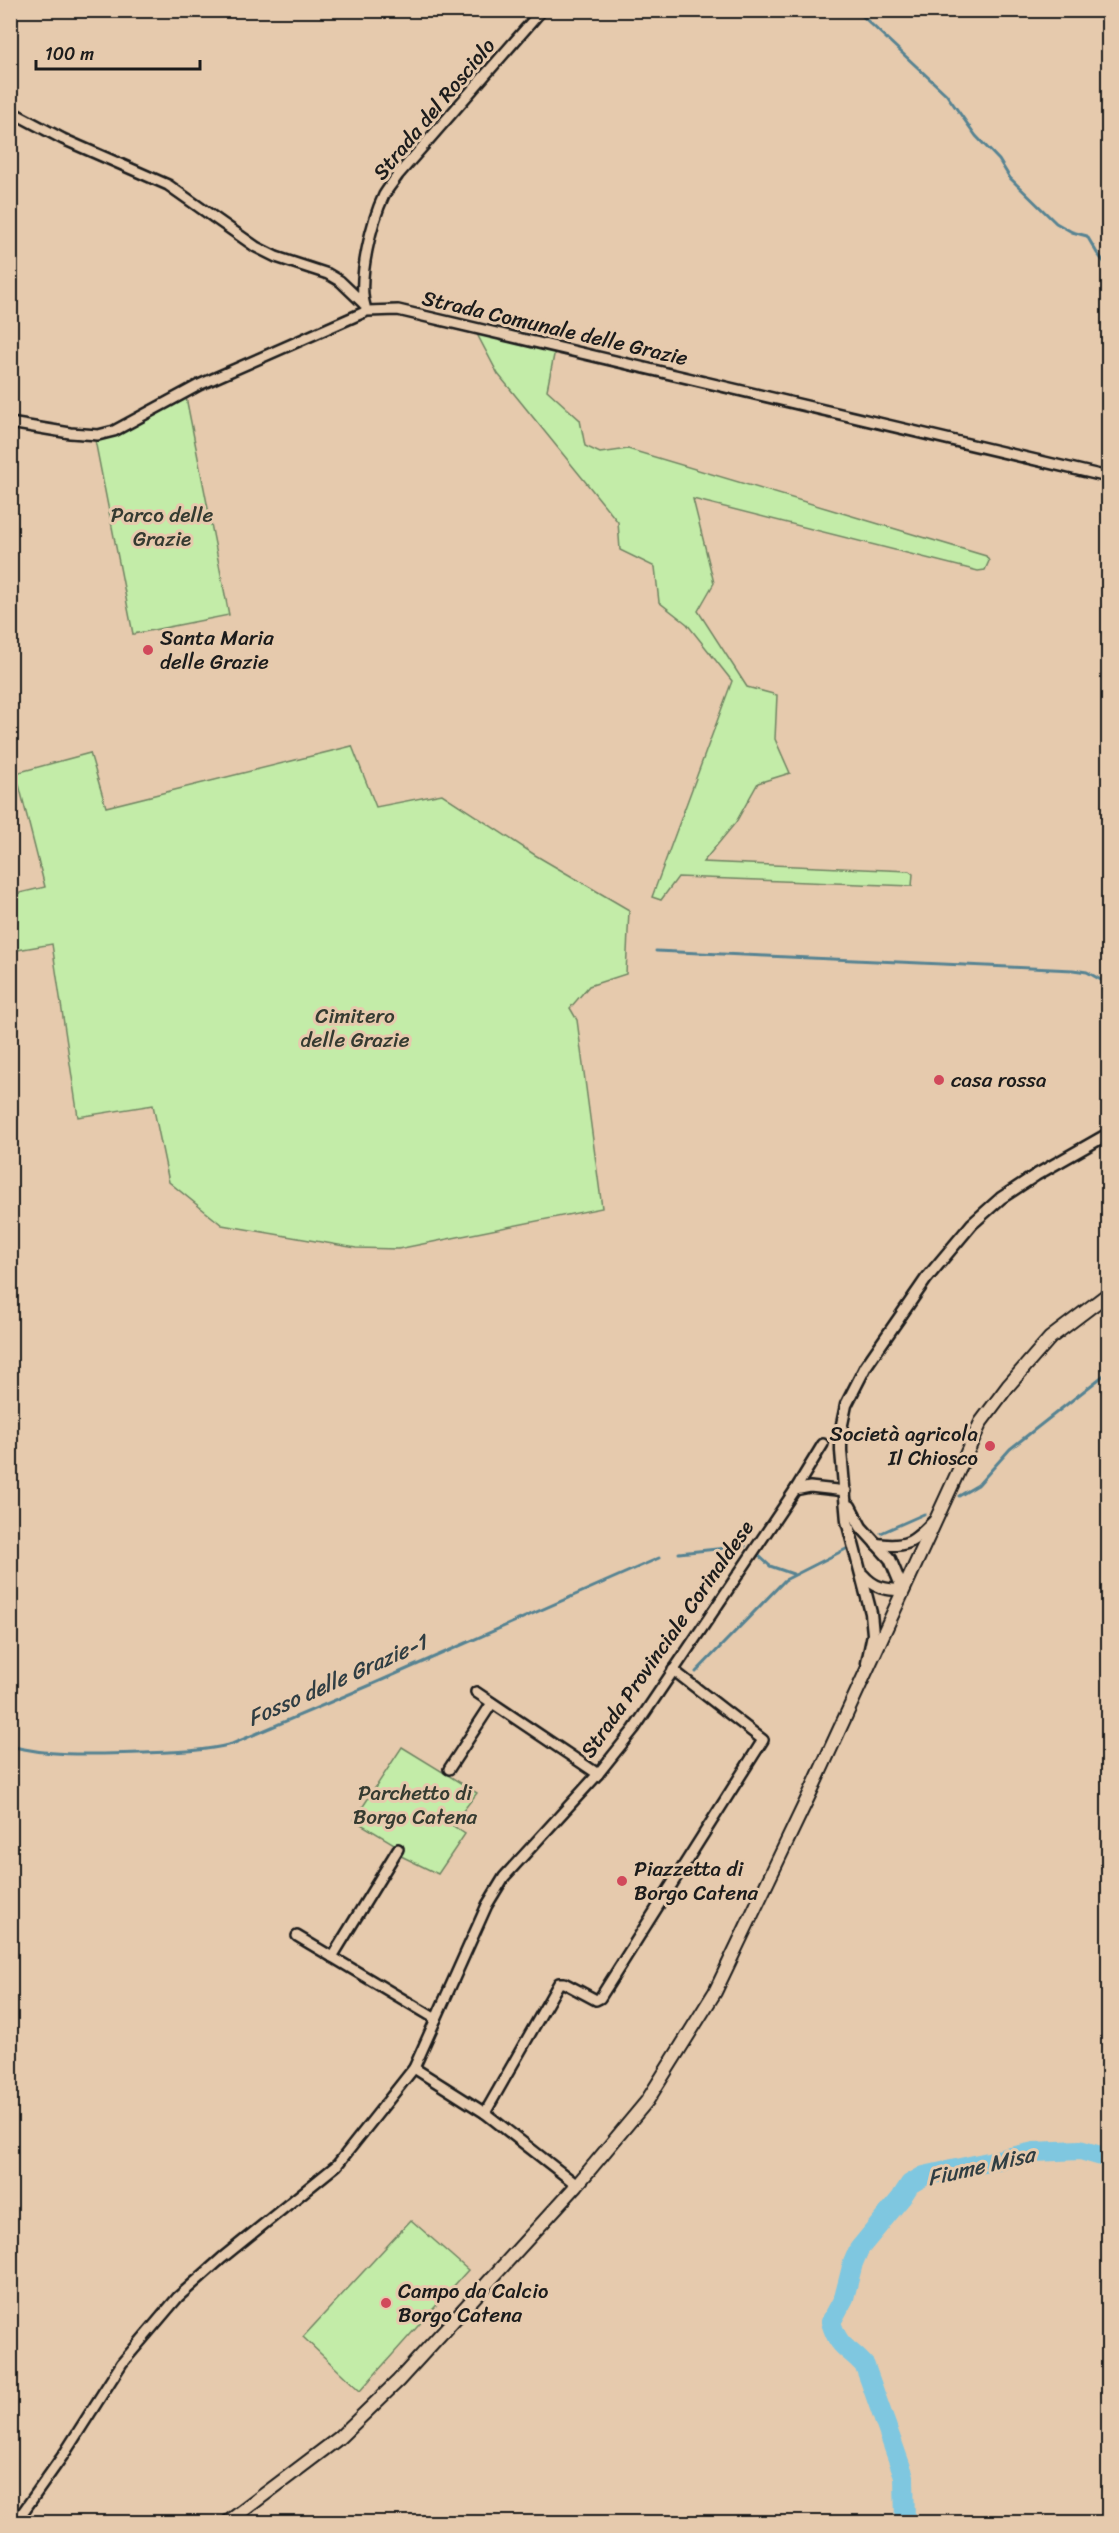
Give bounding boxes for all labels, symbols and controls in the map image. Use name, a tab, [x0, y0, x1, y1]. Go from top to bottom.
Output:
street label: Strada del Rosciolo	[363, 29, 506, 189]
scale bar	[36, 33, 200, 71]
text: 100 m	[45, 38, 94, 70]
street label: Strada Comunale delle Grazie	[418, 279, 692, 377]
park label: Parco delle Grazie	[111, 496, 213, 558]
place label: Santa Maria delle Grazie	[160, 619, 274, 681]
marker: Santa Maria delle Grazie	[141, 643, 155, 657]
park label: Cimitero delle Grazie	[301, 997, 410, 1059]
place label: casa rossa	[951, 1061, 1047, 1099]
marker: casa rossa	[932, 1073, 946, 1087]
place label: Società agricola Il Chiosco	[830, 1415, 978, 1477]
marker: Società agricola Il Chiosco	[983, 1439, 997, 1453]
street label: Strada Provinciale Corinaldese	[570, 1512, 764, 1766]
water label: Fosso delle Grazie-1	[241, 1621, 436, 1737]
park label: Parchetto di Borgo Catena	[353, 1774, 477, 1836]
place label: Piazzetta di Borgo Catena	[634, 1850, 758, 1912]
marker: Piazzetta di Borgo Catena	[615, 1874, 629, 1888]
water label: Fiume Misa	[923, 2134, 1041, 2197]
place label: Campo da Calcio Borgo Catena	[398, 2272, 548, 2334]
marker: Campo da Calcio Borgo Catena	[379, 2296, 393, 2310]

